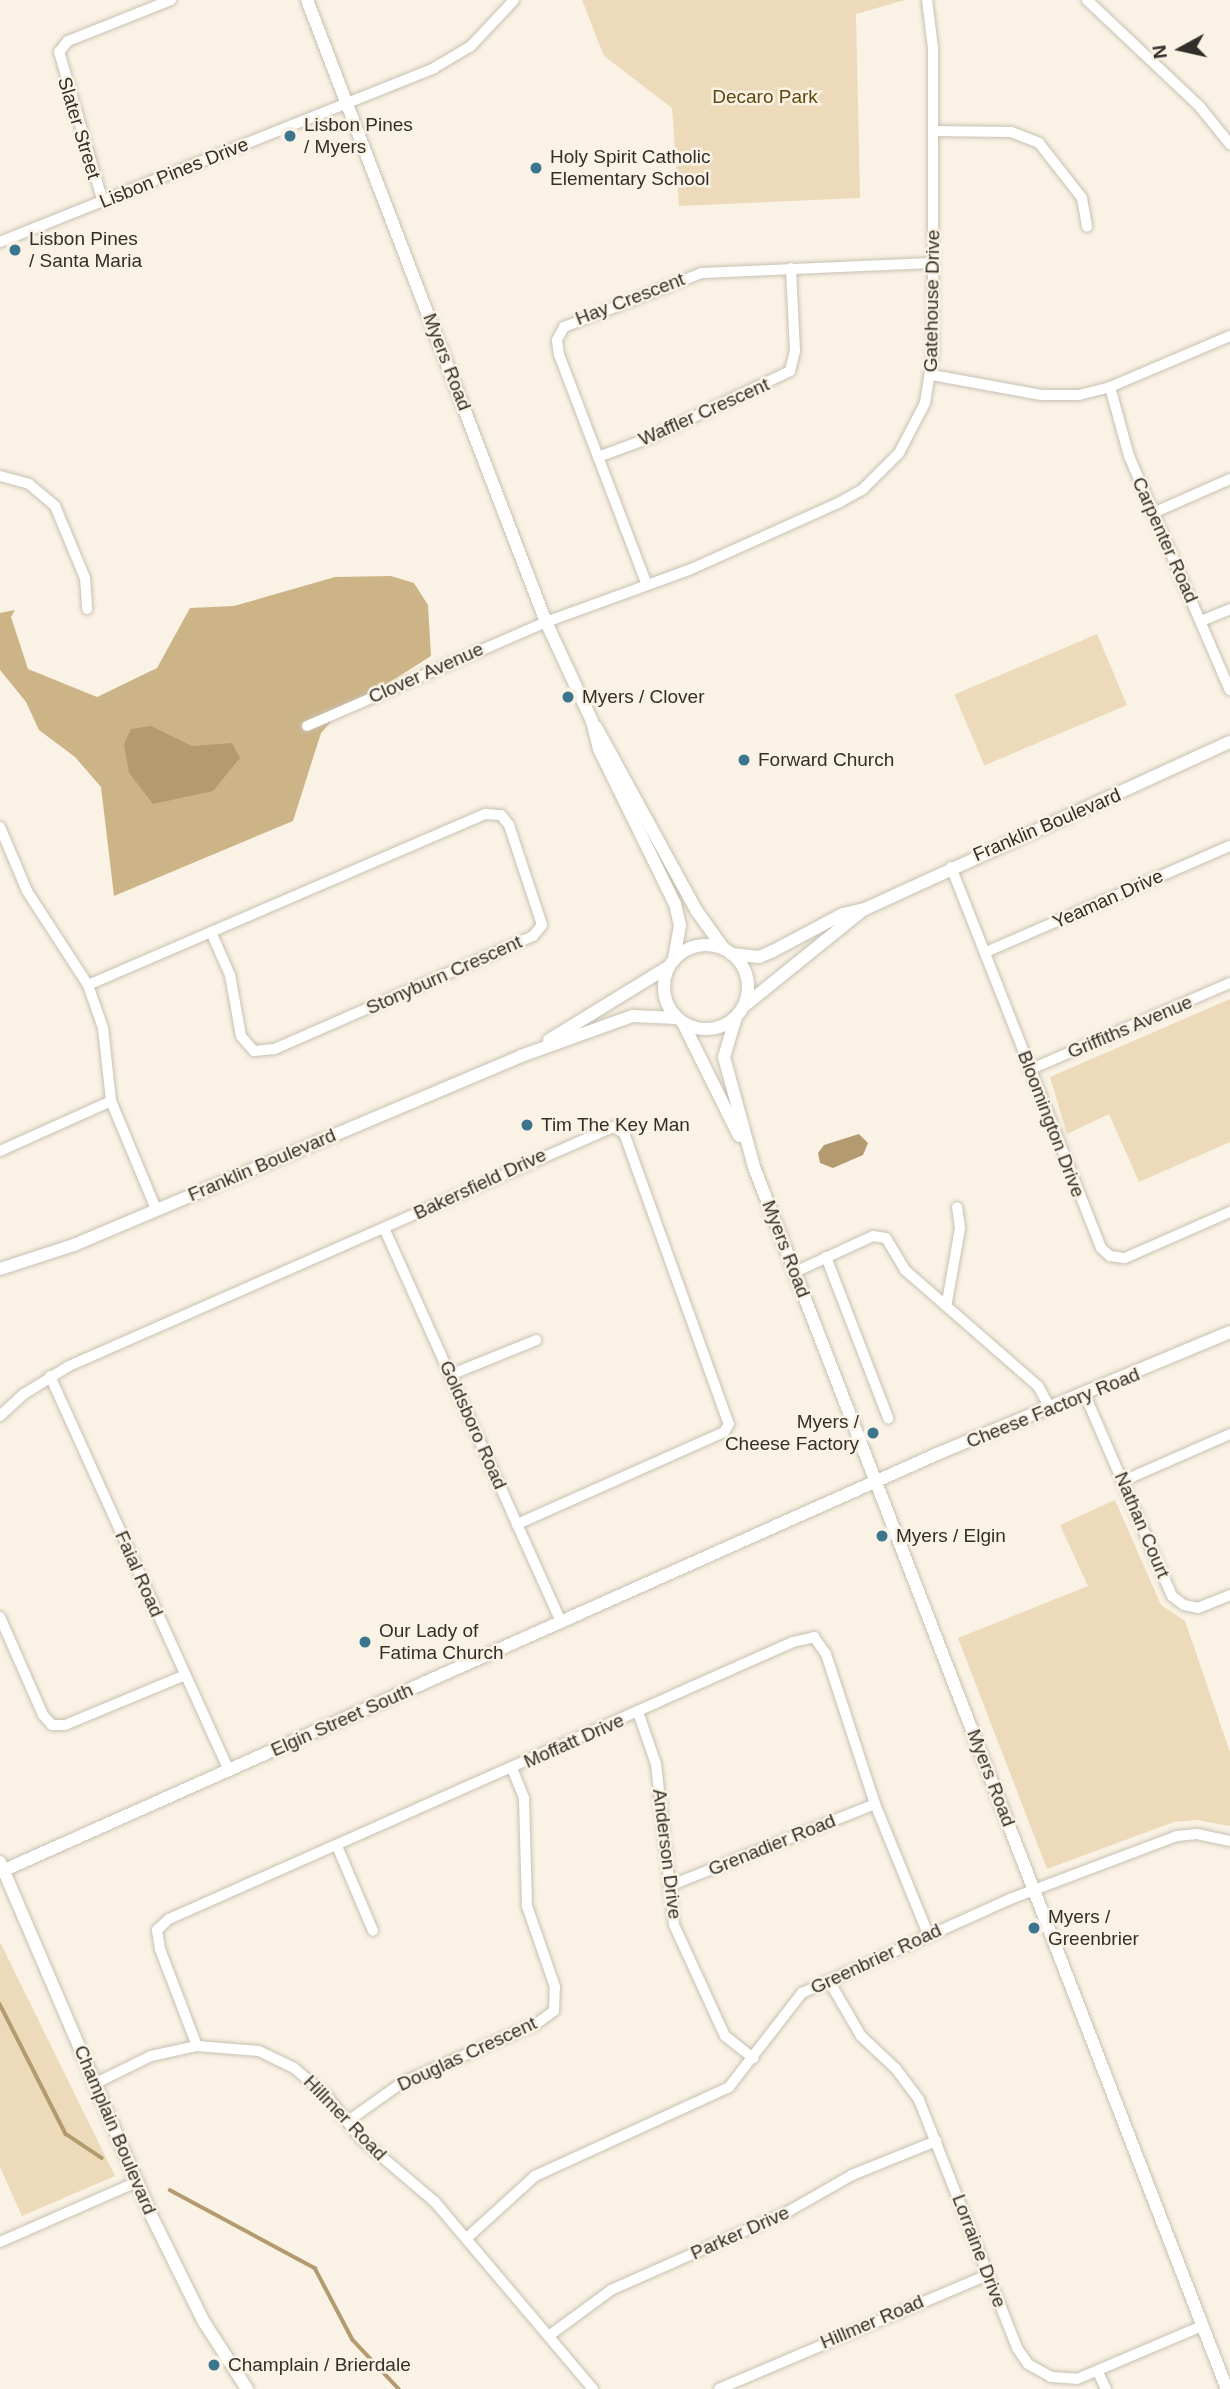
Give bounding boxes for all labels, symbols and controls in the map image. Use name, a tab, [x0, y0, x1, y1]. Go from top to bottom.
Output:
north arrow	[1146, 14, 1216, 84]
text: N	[1148, 44, 1171, 60]
street label: Slater Street	[53, 74, 105, 182]
park label: Decaro Park	[712, 86, 818, 108]
place label: Lisbon Pines / Myers	[304, 114, 413, 158]
marker: Lisbon Pines / Myers	[282, 128, 298, 144]
street label: Lisbon Pines Drive	[96, 133, 252, 213]
place label: Holy Spirit Catholic Elementary School	[550, 146, 710, 190]
marker: Holy Spirit Catholic Elementary School	[528, 160, 544, 176]
place label: Lisbon Pines / Santa Maria	[29, 228, 142, 272]
street label: Gatehouse Drive	[919, 230, 945, 372]
marker: Lisbon Pines / Santa Maria	[7, 242, 23, 258]
street label: Hay Crescent	[572, 268, 688, 330]
street label: Myers Road	[418, 310, 476, 414]
street label: Waffler Crescent	[635, 373, 773, 451]
street label: Carpenter Road	[1127, 474, 1203, 606]
street label: Clover Avenue	[365, 637, 487, 709]
place label: Myers / Clover	[582, 686, 704, 708]
marker: Myers / Clover	[560, 689, 576, 705]
place label: Forward Church	[758, 749, 894, 771]
marker: Forward Church	[736, 752, 752, 768]
street label: Franklin Boulevard	[970, 784, 1124, 866]
street label: Yeaman Drive	[1049, 864, 1167, 934]
street label: Stonyburn Crescent	[363, 930, 525, 1020]
street label: Griffiths Avenue	[1064, 990, 1196, 1064]
street label: Bloomington Drive	[1013, 1047, 1089, 1201]
place label: Tim The Key Man	[541, 1114, 690, 1136]
marker: Tim The Key Man	[519, 1117, 535, 1133]
street label: Franklin Boulevard	[185, 1124, 339, 1206]
street label: Bakersfield Drive	[410, 1143, 550, 1225]
street label: Myers Road	[757, 1197, 815, 1301]
street label: Goldsboro Road	[434, 1357, 512, 1493]
street label: Cheese Factory Road	[963, 1363, 1143, 1453]
place label: Myers / Cheese Factory	[725, 1411, 859, 1455]
marker: Myers / Cheese Factory	[865, 1425, 881, 1441]
street label: Nathan Court	[1109, 1469, 1175, 1581]
place label: Myers / Elgin	[896, 1525, 1006, 1547]
street label: Faial Road	[110, 1527, 168, 1621]
marker: Myers / Elgin	[874, 1528, 890, 1544]
place label: Our Lady of Fatima Church	[379, 1620, 504, 1664]
marker: Our Lady of Fatima Church	[357, 1634, 373, 1650]
street label: Elgin Street South	[267, 1678, 417, 1762]
street label: Moffatt Drive	[520, 1709, 628, 1773]
street label: Myers Road	[962, 1726, 1020, 1830]
street label: Anderson Drive	[648, 1788, 686, 1920]
street label: Grenadier Road	[705, 1809, 839, 1881]
place label: Myers / Greenbrier	[1048, 1906, 1139, 1950]
street label: Greenbrier Road	[807, 1919, 945, 1999]
marker: Myers / Greenbrier	[1026, 1920, 1042, 1936]
street label: Douglas Crescent	[394, 2012, 540, 2096]
street label: Champlain Boulevard	[69, 2042, 161, 2218]
street label: Hillmer Road	[299, 2071, 391, 2165]
street label: Lorraine Drive	[947, 2191, 1011, 2311]
street label: Parker Drive	[687, 2201, 793, 2265]
street label: Hillmer Road	[817, 2290, 927, 2354]
place label: Champlain / Brierdale	[228, 2354, 411, 2376]
marker: Champlain / Brierdale	[206, 2357, 222, 2373]

